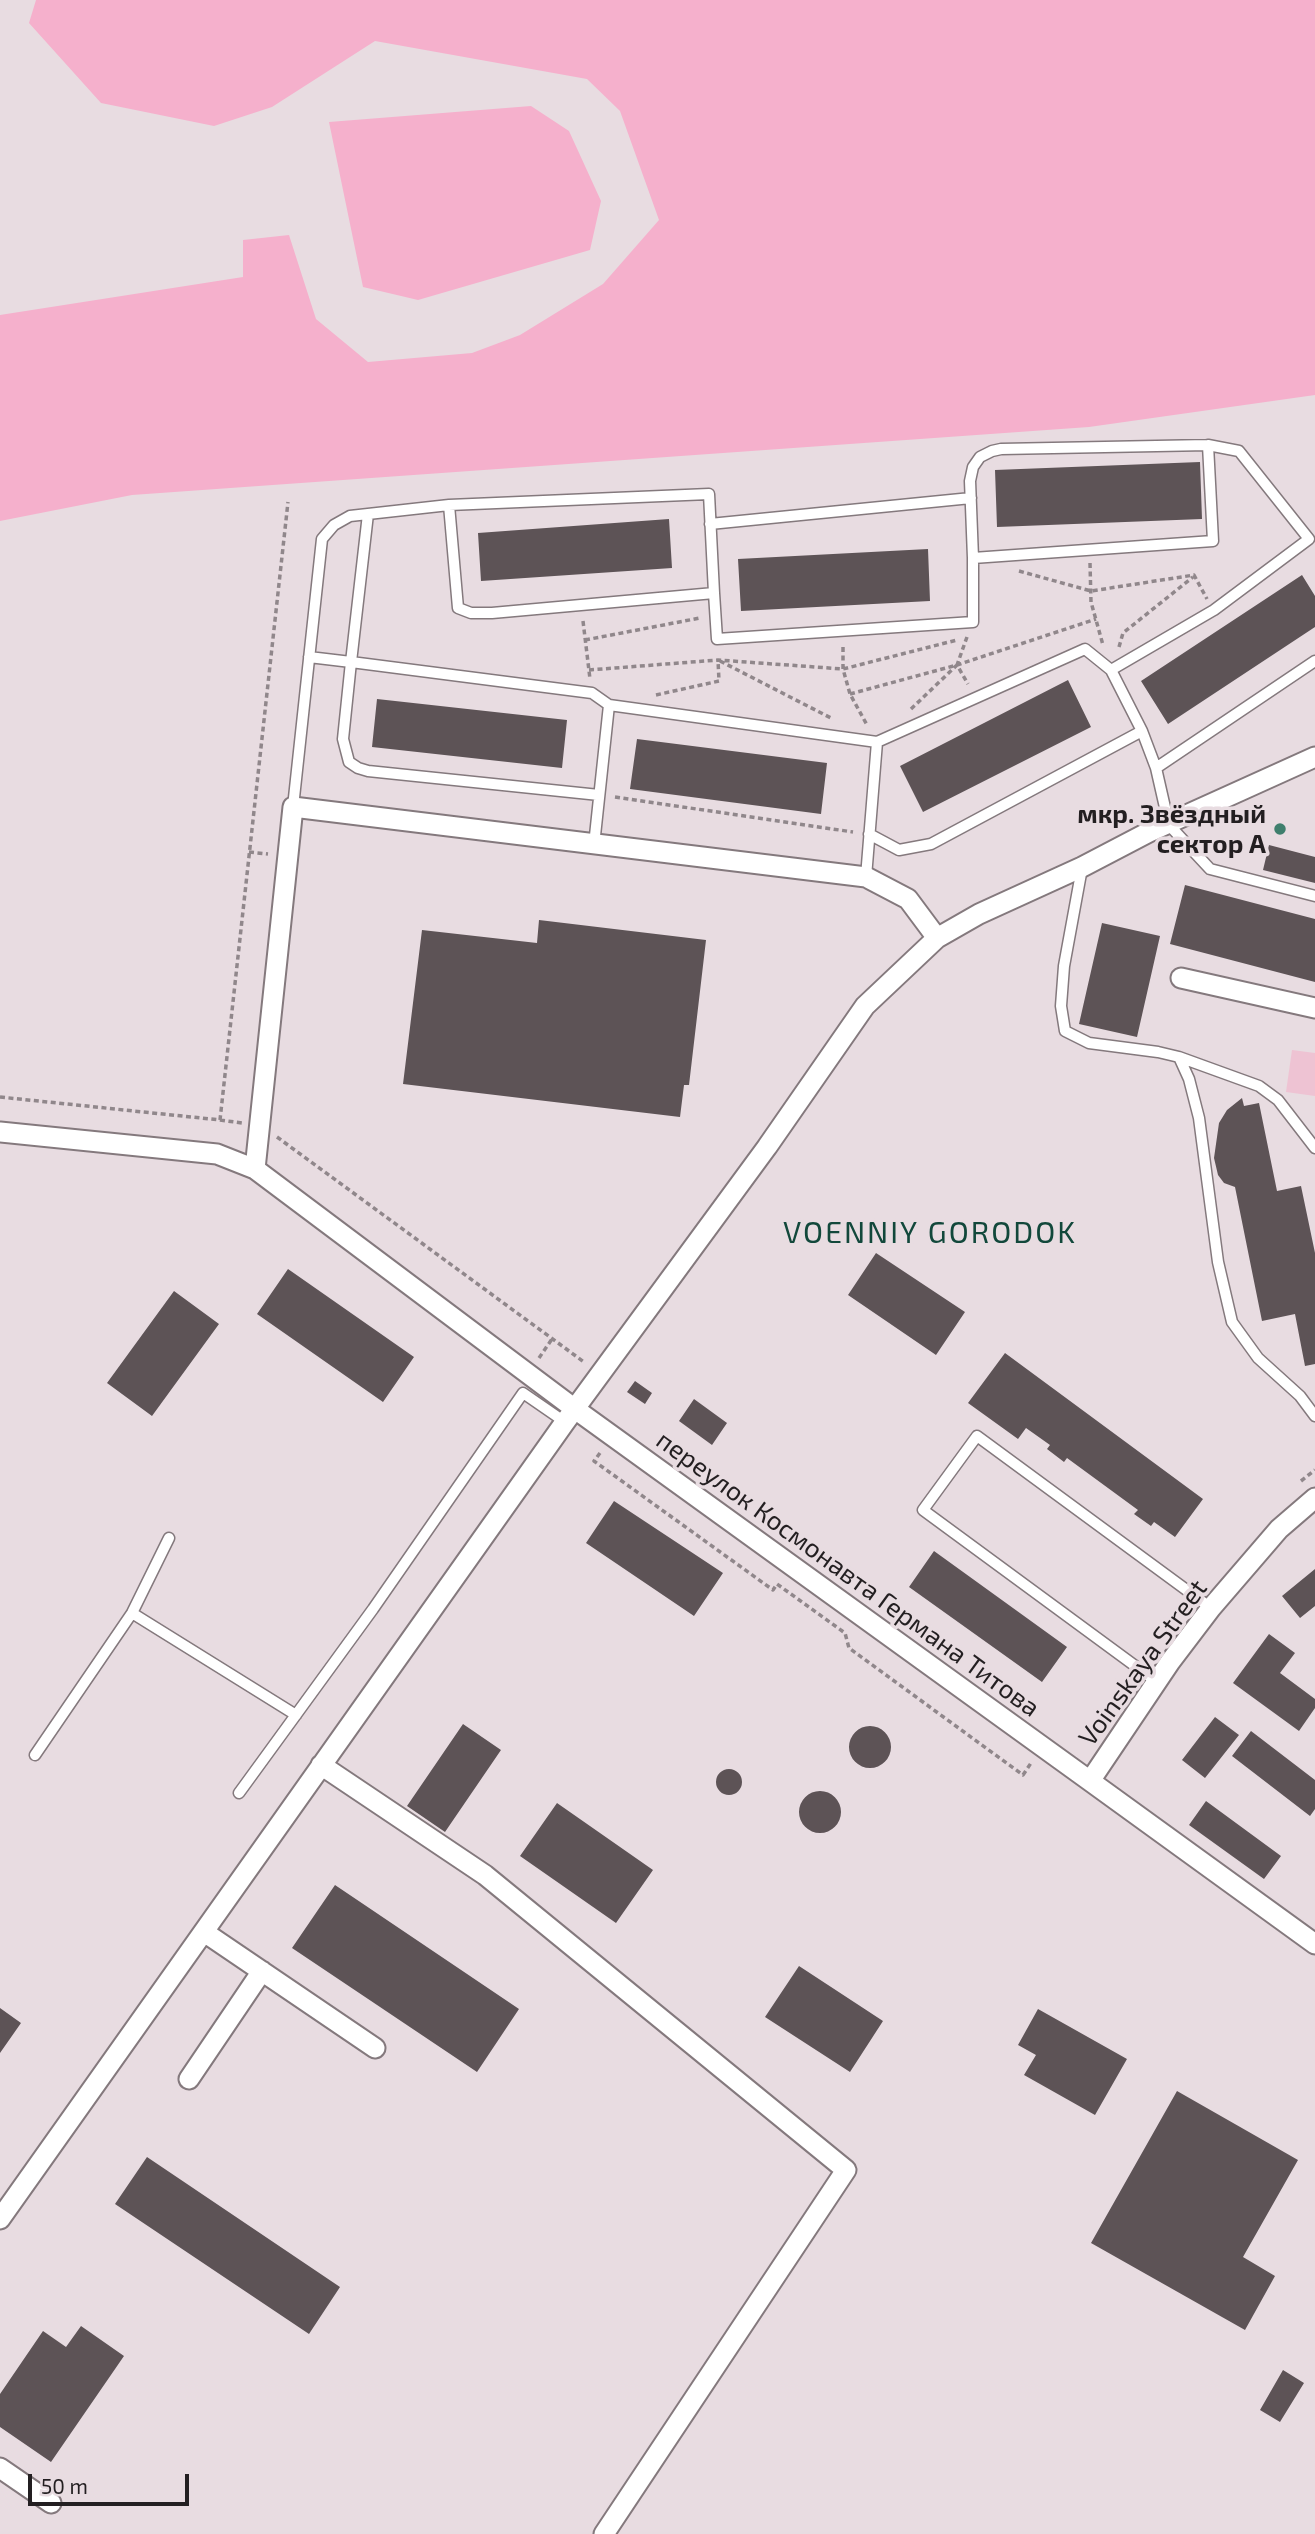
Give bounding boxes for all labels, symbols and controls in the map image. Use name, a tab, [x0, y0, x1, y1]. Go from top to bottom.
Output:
place label: мкр. Звёздный сектор А	[1077, 798, 1266, 860]
marker: мкр. Звёздный сектор А	[1272, 821, 1288, 837]
district label: VOENNIY GORODOK	[785, 1215, 1075, 1251]
street label: переулок Космонавта Германа Титова	[650, 1424, 1046, 1724]
street label: Voinskaya Street	[1072, 1574, 1214, 1752]
scale bar	[32, 2460, 192, 2504]
text: 50 m	[41, 2473, 88, 2498]

